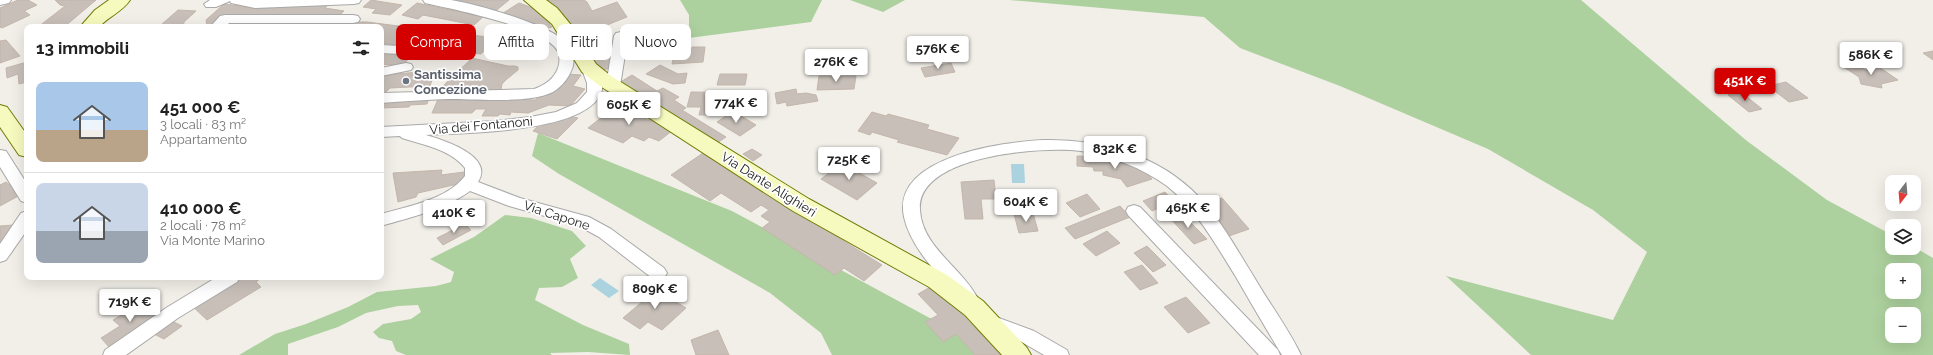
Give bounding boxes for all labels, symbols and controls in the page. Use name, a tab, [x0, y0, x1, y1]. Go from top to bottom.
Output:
chip: Compra	[396, 24, 476, 60]
chip: Affitta	[484, 24, 549, 60]
chip: Filtri	[557, 24, 612, 60]
chip: Nuovo	[620, 24, 691, 60]
pin: 576K €	[905, 36, 971, 70]
icon: filters	[350, 37, 372, 59]
text: 13 immobili	[36, 38, 129, 58]
text: 576K €	[916, 41, 960, 56]
pin: 586K €	[1838, 42, 1904, 76]
text: 586K €	[1849, 47, 1893, 62]
pin: 276K €	[803, 49, 869, 83]
text: 276K €	[814, 54, 858, 69]
place label: Santissima Concezione	[414, 67, 487, 97]
pin: 451K €	[1712, 68, 1778, 102]
text: 451K €	[1723, 73, 1767, 88]
marker: Santissima Concezione	[401, 76, 411, 86]
pin: 774K €	[703, 90, 769, 124]
pin: 605K €	[596, 92, 662, 126]
text: 774K €	[714, 95, 758, 110]
text: 451 000 €	[160, 97, 241, 117]
text: 605K €	[606, 97, 652, 112]
icon: home	[68, 98, 116, 146]
street label: Via dei Fontanoni	[429, 114, 533, 137]
text: 3 locali · 83 m²	[160, 117, 246, 132]
text: Appartamento	[160, 132, 247, 147]
pin: 832K €	[1082, 136, 1148, 170]
text: 832K €	[1093, 141, 1137, 156]
pin: 725K €	[816, 147, 882, 181]
street label: Via Dante Alighieri	[718, 149, 819, 220]
text: 725K €	[827, 152, 871, 167]
north arrow	[1885, 175, 1921, 211]
map controls	[1885, 175, 1921, 343]
pin: 604K €	[993, 189, 1059, 223]
text: 604K €	[1003, 194, 1049, 209]
pin: 465K €	[1155, 195, 1221, 229]
text: 410 000 €	[160, 198, 242, 218]
street label: Via Capone	[522, 198, 592, 233]
icon: home	[68, 199, 116, 247]
pin: 410K €	[421, 200, 487, 234]
text: 465K €	[1166, 200, 1210, 215]
text: 410K €	[432, 205, 476, 220]
text: 2 locali · 78 m²	[160, 218, 246, 233]
button: layers	[1885, 219, 1921, 255]
text: Via Monte Marino	[160, 233, 265, 248]
button: +	[1885, 263, 1921, 299]
pin: 809K €	[622, 276, 688, 310]
text: 809K €	[632, 281, 678, 296]
pin: 719K €	[97, 289, 163, 323]
text: 719K €	[108, 294, 152, 309]
button: −	[1885, 307, 1921, 343]

